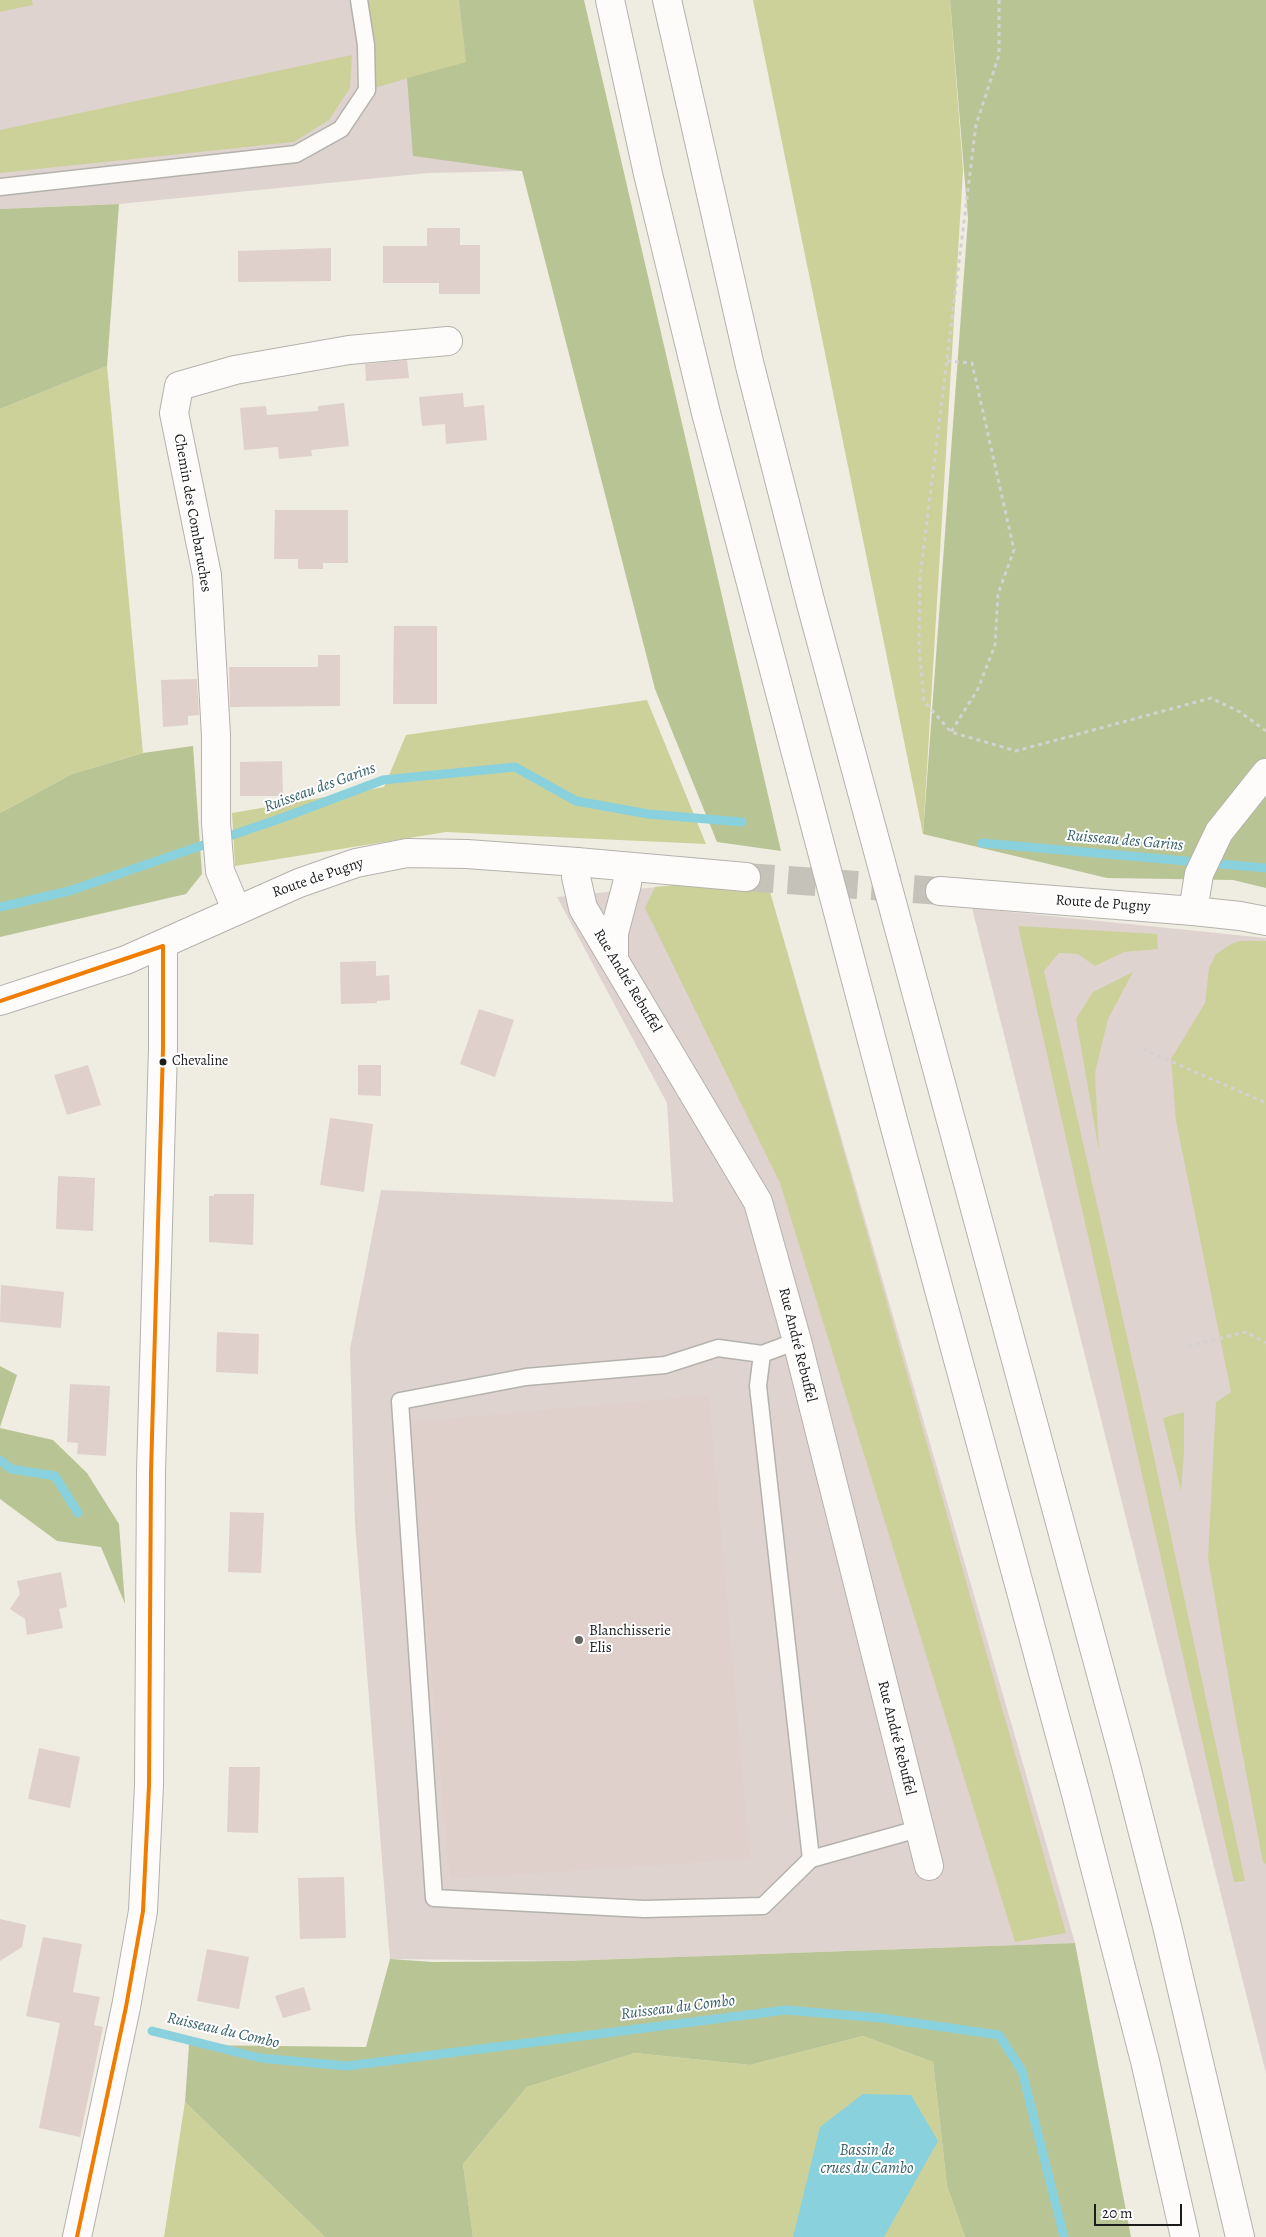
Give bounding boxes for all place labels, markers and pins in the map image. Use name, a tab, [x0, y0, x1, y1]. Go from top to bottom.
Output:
place label: Chevaline	[172, 1054, 228, 1070]
marker: Chevaline	[158, 1057, 168, 1067]
place label: Blanchisserie Elis	[589, 1622, 671, 1657]
marker: Blanchisserie Elis	[573, 1634, 585, 1646]

